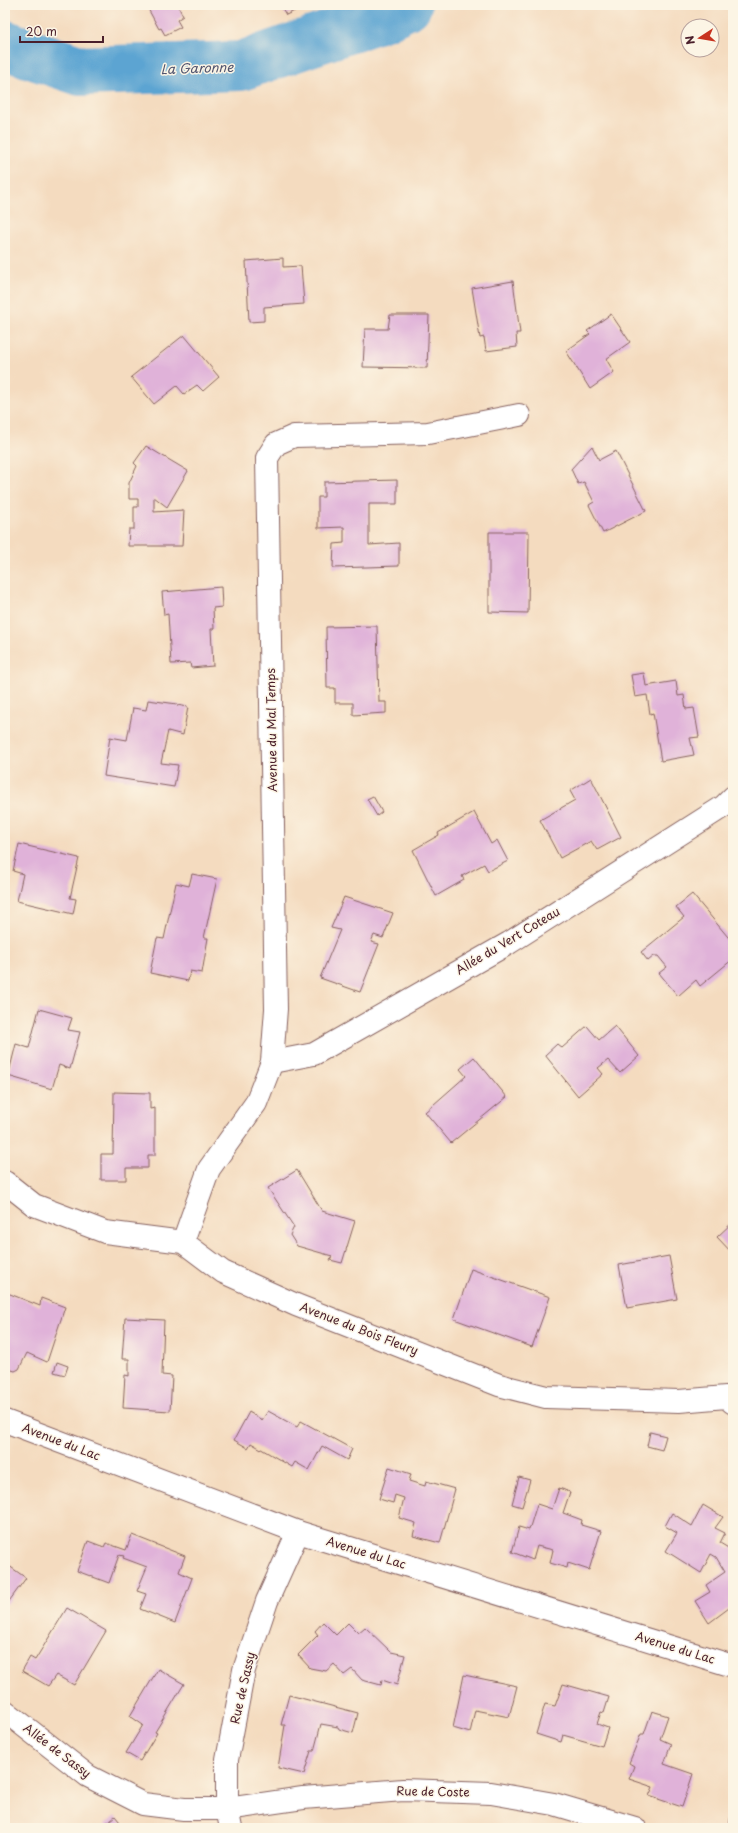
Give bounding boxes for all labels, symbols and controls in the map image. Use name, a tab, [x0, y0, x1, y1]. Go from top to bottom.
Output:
scale bar	[20, 18, 103, 44]
north arrow	[680, 18, 720, 58]
text: 20 m	[26, 22, 57, 40]
text: N	[680, 34, 699, 46]
water label: La Garonne	[160, 57, 235, 78]
street label: Avenue du Mal Temps	[261, 667, 281, 792]
street label: Allée du Vert Coteau	[452, 902, 563, 978]
street label: Avenue du Bois Fleury	[298, 1297, 421, 1359]
street label: Avenue du Lac	[20, 1418, 103, 1464]
street label: Avenue du Lac	[324, 1531, 409, 1573]
street label: Avenue du Lac	[633, 1626, 718, 1668]
street label: Rue de Sassy	[225, 1650, 259, 1726]
street label: Allée de Sassy	[20, 1719, 95, 1782]
street label: Rue de Coste	[396, 1781, 470, 1801]

